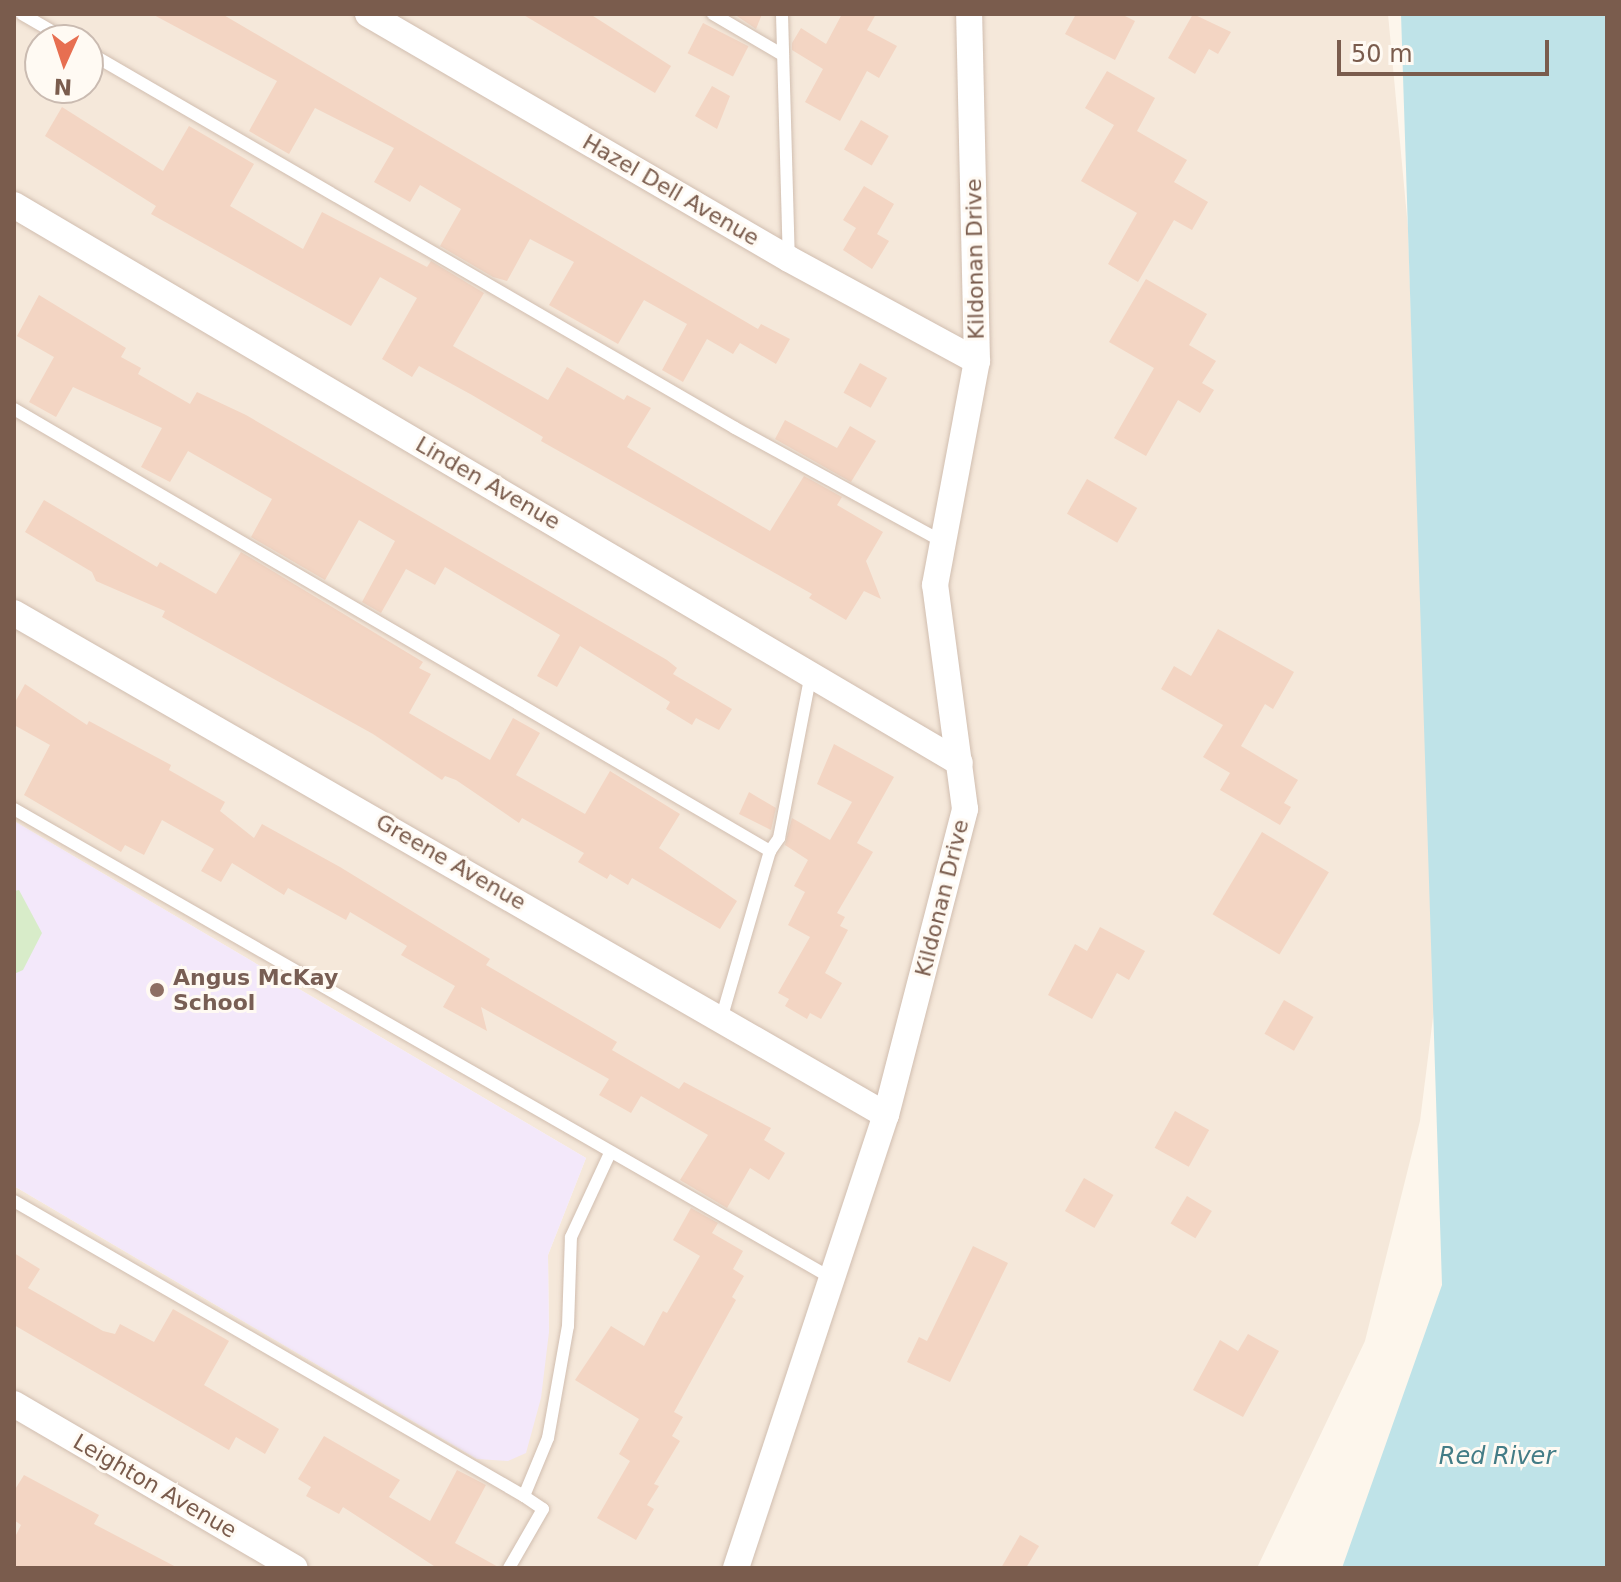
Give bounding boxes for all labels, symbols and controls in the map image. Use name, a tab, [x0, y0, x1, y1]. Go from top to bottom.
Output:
north arrow	[24, 24, 104, 104]
scale bar	[1341, 24, 1553, 74]
text: 50 m	[1351, 40, 1413, 68]
text: N	[53, 74, 73, 99]
street label: Hazel Dell Avenue	[578, 129, 764, 251]
street label: Kildonan Drive	[960, 178, 990, 340]
street label: Linden Avenue	[411, 431, 565, 535]
street label: Greene Avenue	[371, 808, 531, 916]
street label: Kildonan Drive	[910, 817, 974, 979]
place label: Angus McKay School	[173, 964, 338, 1016]
marker: Angus McKay School	[148, 981, 166, 999]
street label: Leighton Avenue	[69, 1429, 241, 1543]
water label: Red River	[1439, 1443, 1555, 1471]

